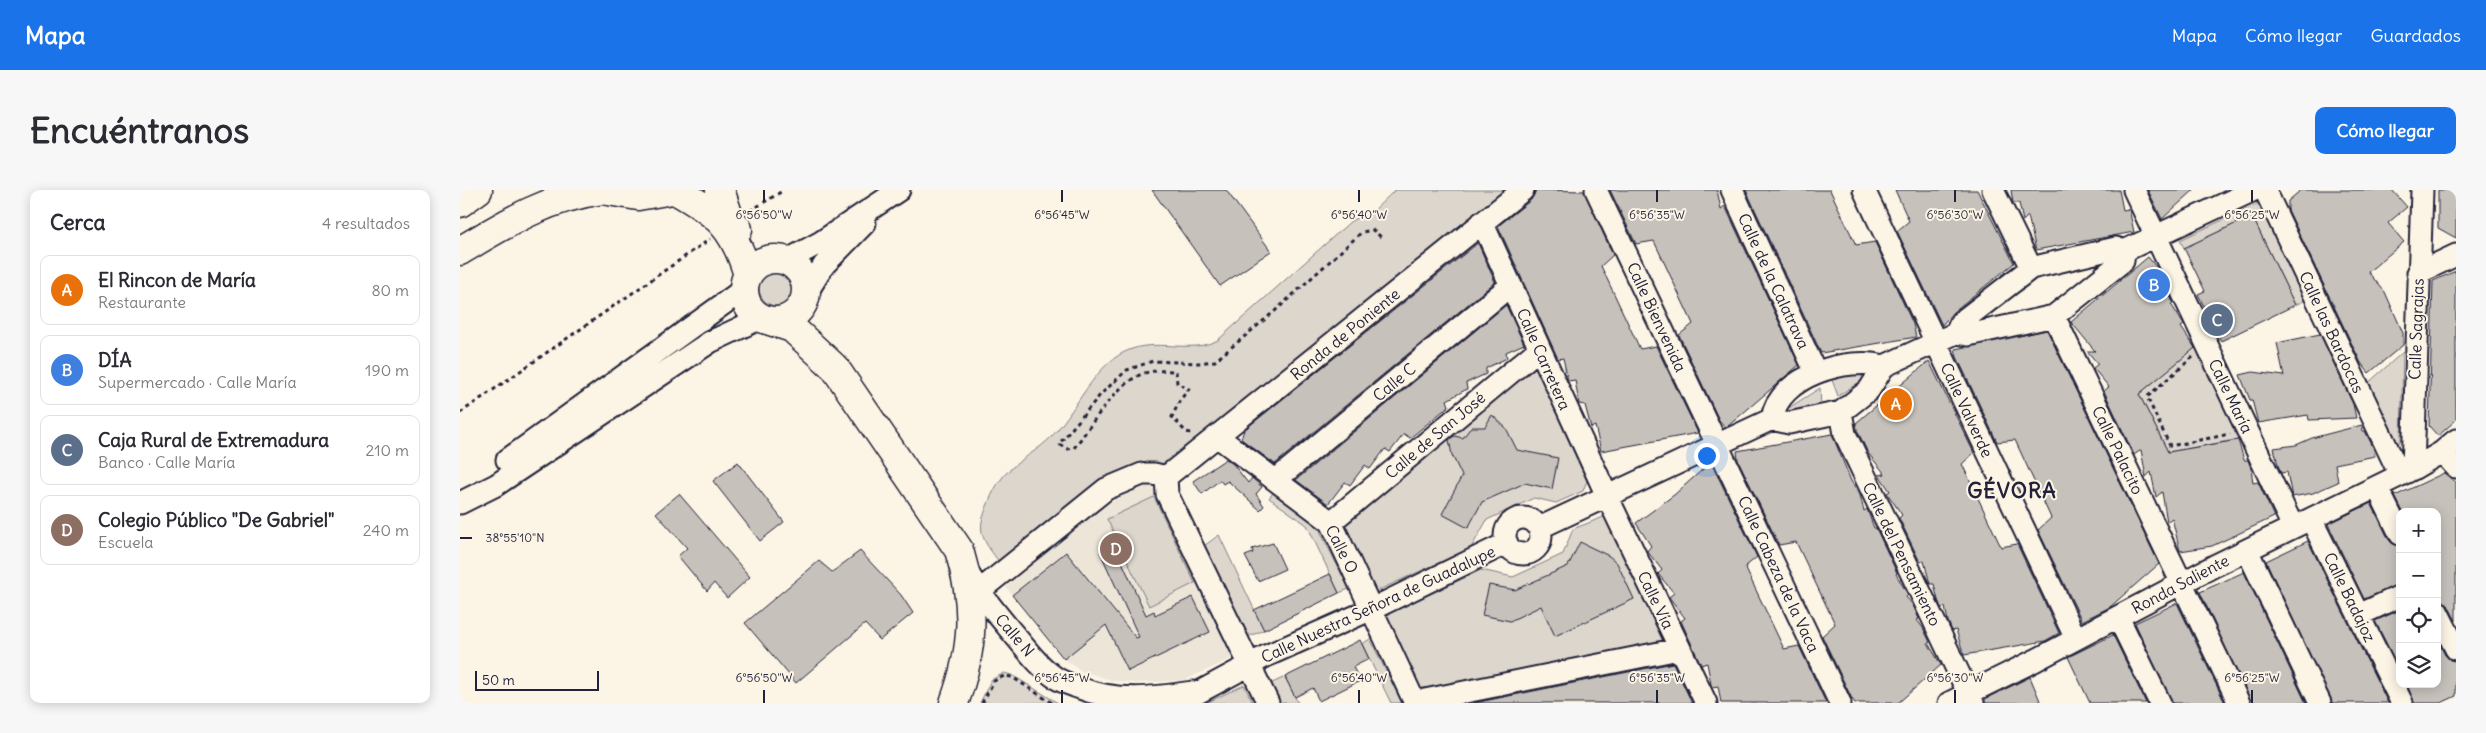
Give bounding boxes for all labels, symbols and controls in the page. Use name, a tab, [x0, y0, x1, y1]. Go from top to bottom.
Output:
text: Mapa	[25, 20, 85, 50]
text: Mapa	[2172, 24, 2217, 47]
text: Cómo llegar	[2245, 24, 2342, 47]
text: Guardados	[2370, 24, 2461, 47]
button: Cómo llegar	[2315, 107, 2456, 154]
text: Encuéntranos	[30, 108, 249, 152]
text: 6°56'50"W	[736, 207, 793, 222]
text: 6°56'45"W	[1034, 207, 1090, 222]
text: 6°56'40"W	[1331, 207, 1387, 222]
text: 6°56'35"W	[1629, 207, 1685, 222]
text: 6°56'30"W	[1927, 207, 1983, 222]
text: 6°56'25"W	[2224, 207, 2280, 222]
text: Cerca	[50, 209, 105, 236]
street label: Calle de la Calatrava	[1734, 210, 1814, 352]
text: 4 resultados	[322, 213, 410, 233]
street label: Calle Bienvenida	[1623, 259, 1691, 375]
pin: B	[2138, 266, 2170, 304]
text: El Rincon de María	[98, 268, 256, 292]
street label: Calle las Bardocas	[2295, 268, 2369, 396]
street label: Calle Sagrajas	[2404, 278, 2428, 380]
text: A	[62, 280, 72, 300]
text: 80 m	[371, 280, 409, 300]
street label: Ronda de Poniente	[1286, 284, 1404, 384]
text: Restaurante	[98, 292, 186, 312]
pin: C	[2201, 301, 2233, 339]
street label: Calle Carretera	[1513, 305, 1575, 413]
text: DÍA	[98, 348, 132, 372]
street label: Calle María	[2204, 355, 2258, 437]
street label: Calle C	[1369, 358, 1419, 406]
text: B	[62, 360, 72, 380]
text: 190 m	[365, 360, 409, 380]
street label: Calle Valverde	[1936, 360, 1998, 460]
text: Supermercado · Calle María	[98, 372, 297, 392]
pin: A	[1880, 385, 1912, 423]
street label: Calle de San José	[1381, 387, 1489, 483]
street label: Calle Palacito	[2088, 402, 2148, 498]
text: Caja Rural de Extremadura	[98, 428, 329, 452]
text: C	[62, 440, 72, 460]
text: 210 m	[366, 440, 409, 460]
your location	[1694, 443, 1720, 469]
text: Banco · Calle María	[98, 452, 235, 472]
district label: GÉVORA	[1967, 476, 2057, 504]
street label: Calle del Pensamiento	[1858, 479, 1946, 629]
street label: Calle Cabeza de la Vaca	[1734, 493, 1824, 655]
text: Colegio Público "De Gabriel"	[98, 508, 335, 532]
map controls	[2396, 508, 2441, 688]
button: +	[2396, 508, 2441, 553]
text: D	[61, 520, 73, 540]
text: 240 m	[363, 520, 409, 540]
street label: Calle O	[1321, 522, 1363, 576]
text: 38°55'10"N	[486, 530, 544, 545]
pin: D	[1100, 530, 1132, 568]
text: Escuela	[98, 532, 153, 552]
street label: Calle Nuestra Señora de Guadalupe	[1258, 541, 1498, 667]
street label: Calle Badajoz	[2320, 549, 2380, 645]
street label: Ronda Saliente	[2128, 550, 2232, 618]
button: −	[2396, 553, 2441, 598]
street label: Calle Vía	[1633, 568, 1679, 632]
button: locate	[2396, 598, 2441, 643]
street label: Calle N	[991, 609, 1039, 661]
button: layers	[2396, 643, 2441, 688]
scale bar	[475, 668, 599, 691]
text: 6°56'50"W	[736, 670, 793, 685]
text: 6°56'45"W	[1034, 670, 1090, 685]
text: 6°56'40"W	[1331, 670, 1387, 685]
text: 6°56'35"W	[1629, 670, 1685, 685]
text: 6°56'30"W	[1927, 670, 1983, 685]
text: 6°56'25"W	[2224, 670, 2280, 685]
text: 50 m	[482, 671, 515, 689]

